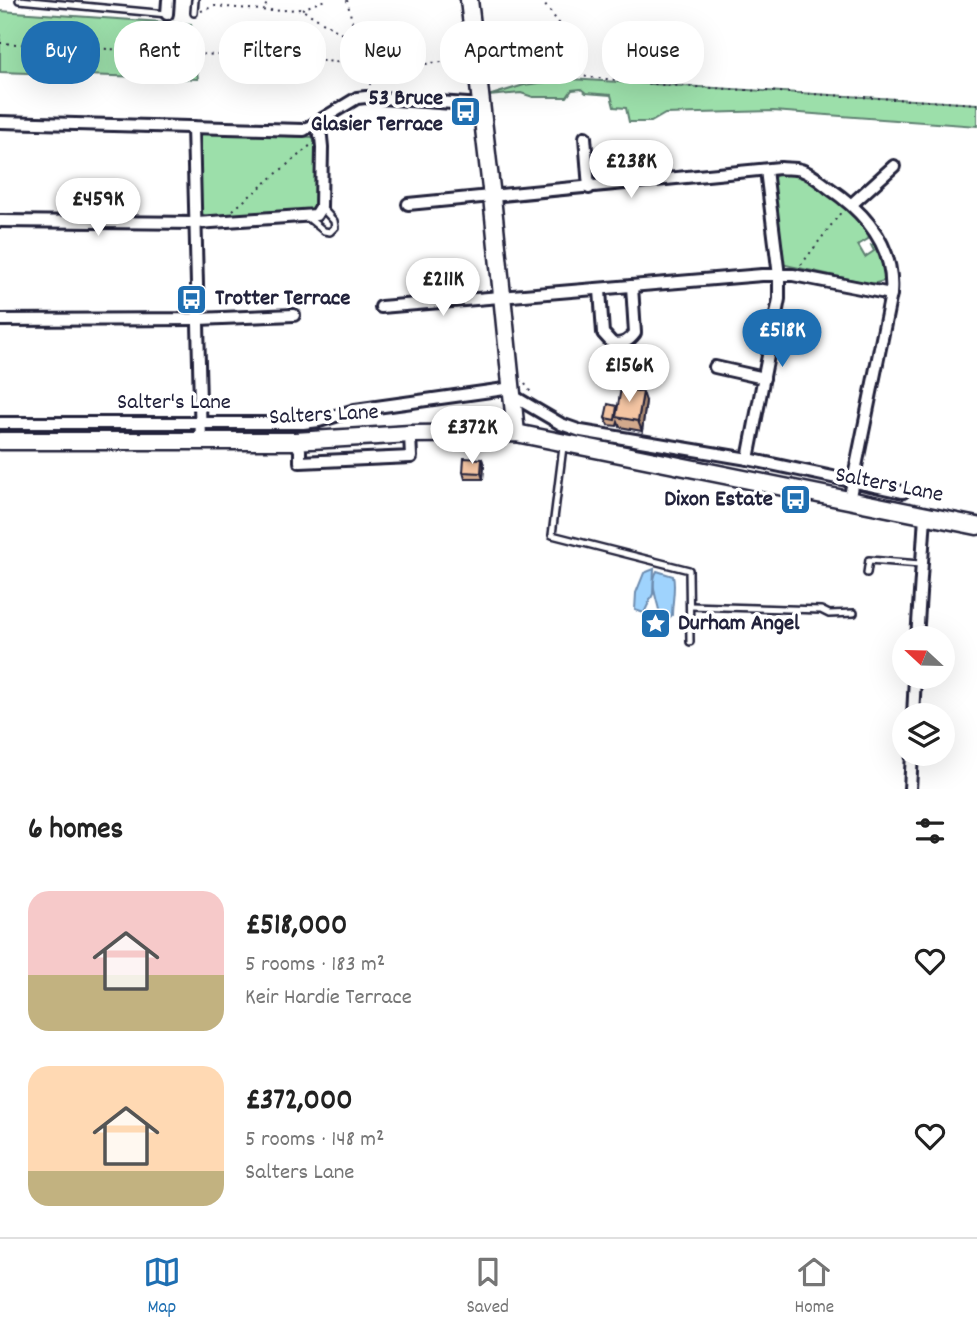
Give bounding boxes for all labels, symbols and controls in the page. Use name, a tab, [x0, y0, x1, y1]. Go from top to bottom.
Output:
chip: Buy	[21, 21, 100, 84]
chip: Rent	[114, 21, 205, 84]
chip: Filters	[219, 21, 326, 84]
chip: New	[340, 21, 426, 84]
chip: Apartment	[440, 21, 588, 84]
chip: House	[602, 21, 704, 84]
place label: 53 Bruce Glasier Terrace	[311, 83, 443, 142]
bus stop icon: 53 Bruce Glasier Terrace	[449, 95, 483, 129]
pin: £238K	[582, 140, 680, 200]
text: £238K	[605, 146, 657, 179]
pin: £459K	[49, 178, 147, 238]
text: £459K	[72, 184, 124, 217]
pin: £211K	[394, 258, 492, 318]
text: £211K	[422, 264, 464, 297]
bus stop icon: Trotter Terrace	[175, 282, 209, 316]
place label: Trotter Terrace	[215, 283, 350, 316]
pin: £518K	[733, 310, 831, 369]
text: £518K	[758, 315, 806, 348]
pin: £156K	[580, 344, 678, 404]
text: £156K	[604, 350, 654, 383]
street label: Salter's Lane	[117, 387, 231, 420]
street label: Salters Lane	[268, 397, 380, 435]
pin: £372K	[423, 406, 521, 466]
text: £372K	[446, 412, 498, 445]
street label: Salters Lane	[832, 459, 946, 513]
bus stop icon: Dixon Estate	[779, 483, 813, 517]
place label: Dixon Estate	[664, 484, 773, 517]
place icon: Durham Angel	[638, 607, 672, 641]
place label: Durham Angel	[678, 608, 800, 641]
north arrow	[892, 626, 956, 690]
map controls	[892, 626, 955, 766]
button: layers	[892, 703, 955, 766]
text: 6 homes	[28, 810, 123, 853]
icon: filters	[911, 812, 949, 850]
text: £518,000	[245, 906, 347, 949]
icon: home	[84, 919, 168, 1003]
icon: heart	[911, 942, 949, 980]
text: 5 rooms · 183 m²	[245, 949, 385, 982]
text: Keir Hardie Terrace	[245, 982, 412, 1015]
text: £372,000	[245, 1081, 353, 1124]
icon: home	[84, 1094, 168, 1178]
icon: heart	[911, 1117, 949, 1155]
text: 5 rooms · 148 m²	[245, 1124, 384, 1157]
text: Salters Lane	[245, 1157, 354, 1190]
tab: Map	[143, 1253, 181, 1322]
tab: Saved	[466, 1253, 509, 1322]
tab: Home	[795, 1253, 834, 1322]

